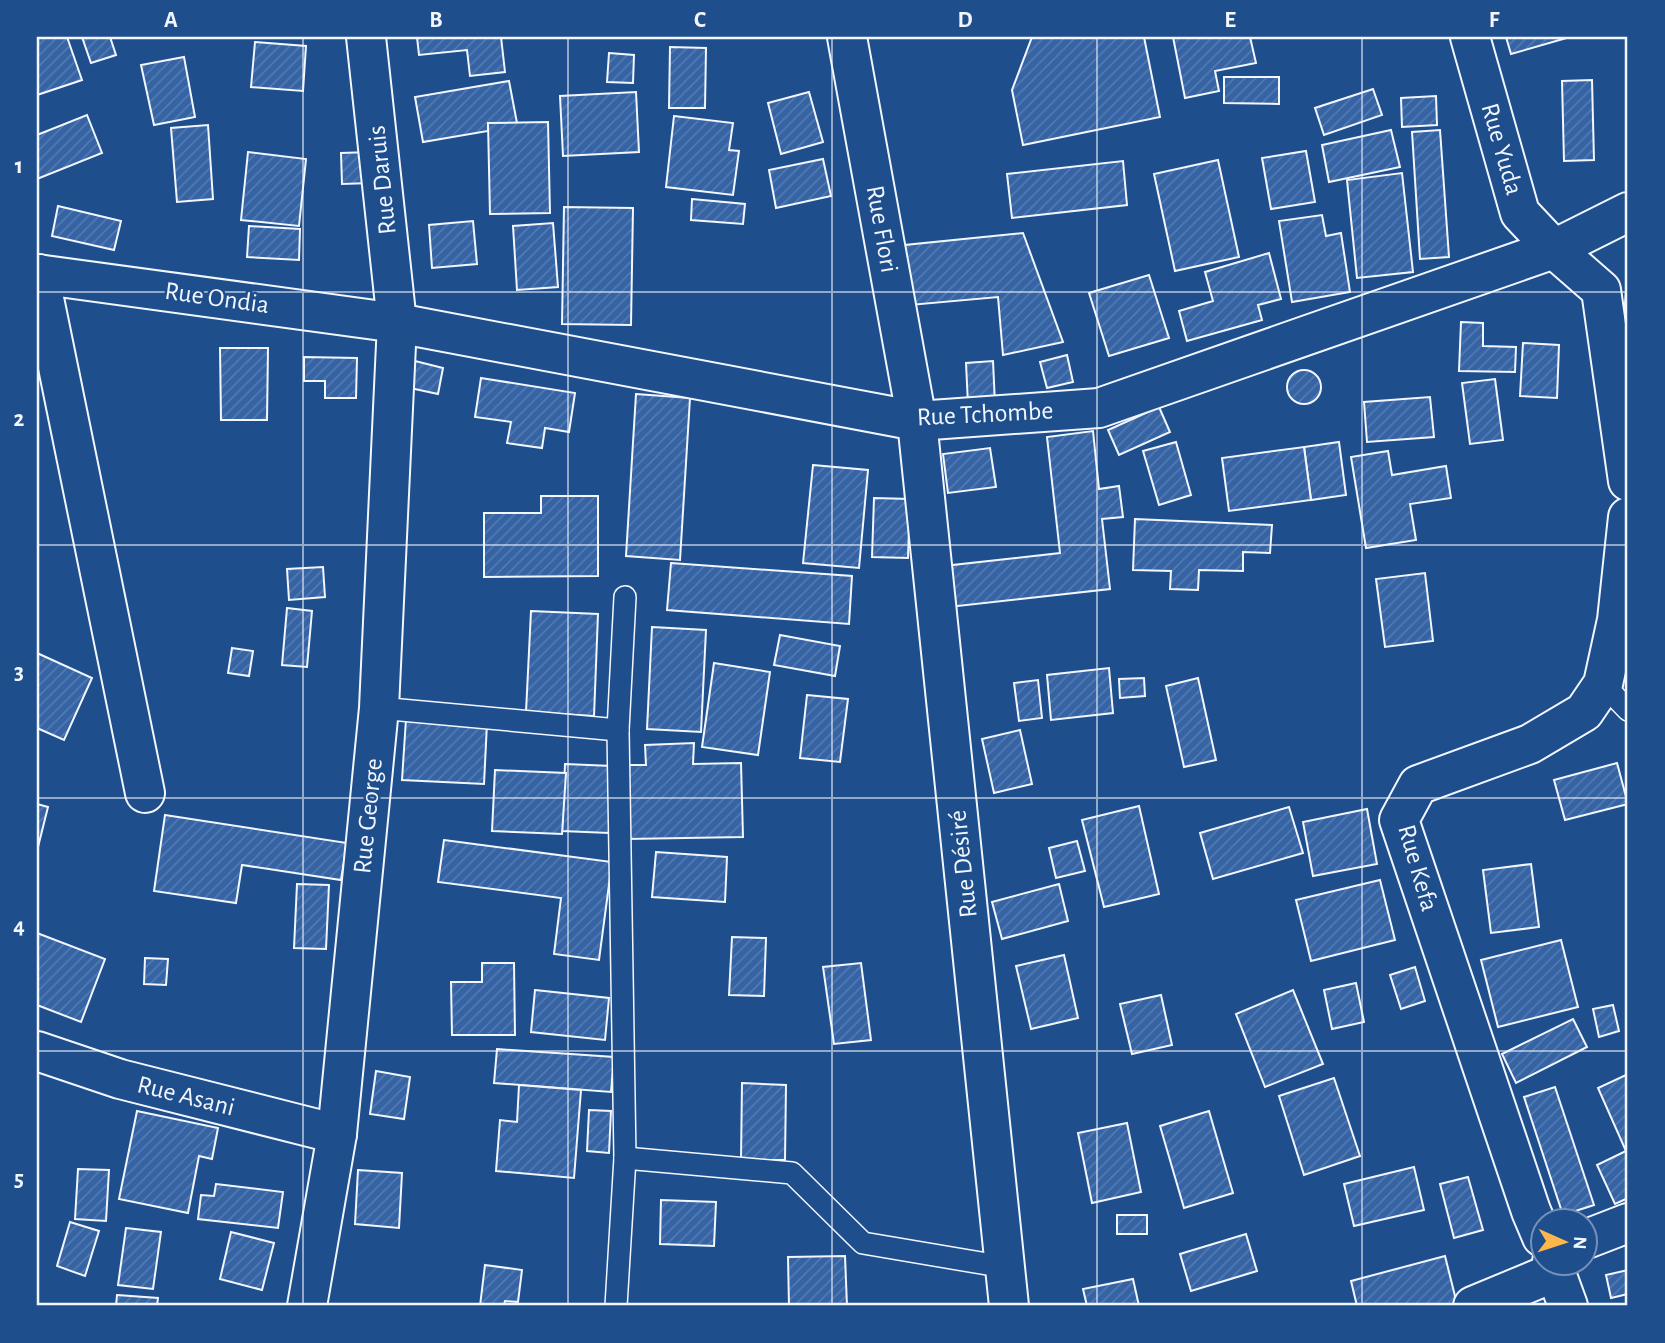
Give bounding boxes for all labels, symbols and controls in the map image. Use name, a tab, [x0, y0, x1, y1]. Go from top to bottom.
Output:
text: A	[164, 9, 178, 32]
text: B	[429, 9, 443, 32]
text: C	[694, 9, 706, 32]
text: D	[957, 9, 973, 32]
text: E	[1224, 9, 1236, 32]
text: F	[1489, 9, 1500, 32]
street label: Rue Yuda	[1477, 100, 1527, 198]
street label: Rue Daruis	[363, 124, 401, 236]
text: 1	[15, 155, 23, 178]
street label: Rue Flori	[862, 183, 902, 275]
street label: Rue Ondia	[163, 278, 271, 318]
street label: Rue Tchombe	[916, 397, 1054, 431]
text: 2	[14, 408, 25, 431]
text: 3	[14, 661, 24, 684]
street label: Rue George	[349, 757, 387, 875]
street label: Rue Désiré	[944, 809, 982, 919]
street label: Rue Kefa	[1393, 822, 1443, 914]
text: 4	[13, 915, 25, 938]
street label: Rue Asani	[135, 1071, 237, 1121]
text: 5	[14, 1168, 24, 1191]
north arrow	[1528, 1206, 1598, 1276]
text: N	[1570, 1236, 1589, 1250]

